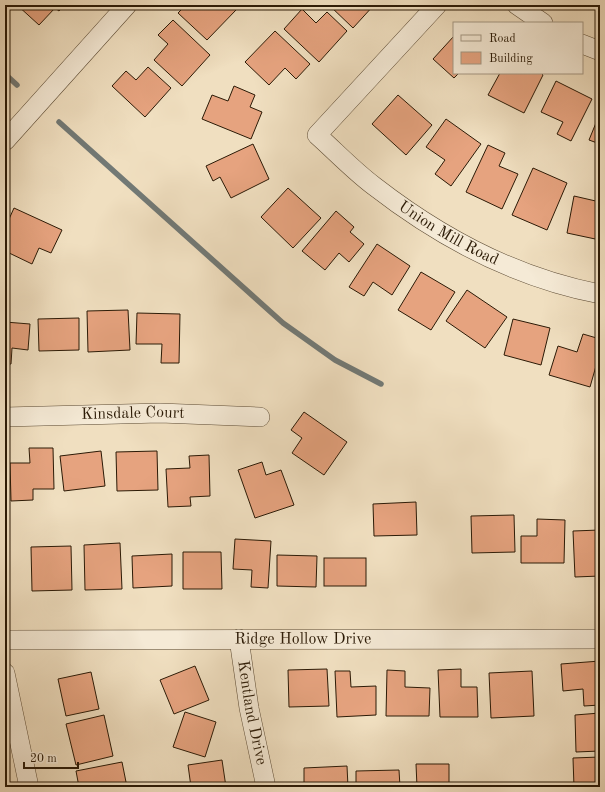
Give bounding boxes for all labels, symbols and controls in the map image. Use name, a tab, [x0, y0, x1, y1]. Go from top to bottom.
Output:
legend	[453, 22, 583, 74]
text: Road	[489, 33, 516, 45]
text: Building	[489, 53, 533, 65]
street label: Union Mill Road	[395, 199, 501, 269]
street label: Kinsdale Court	[81, 405, 186, 423]
street label: Ridge Hollow Drive	[235, 631, 371, 648]
street label: Kentland Drive	[234, 660, 269, 767]
scale bar	[24, 744, 78, 770]
text: 20 m	[30, 753, 57, 765]

